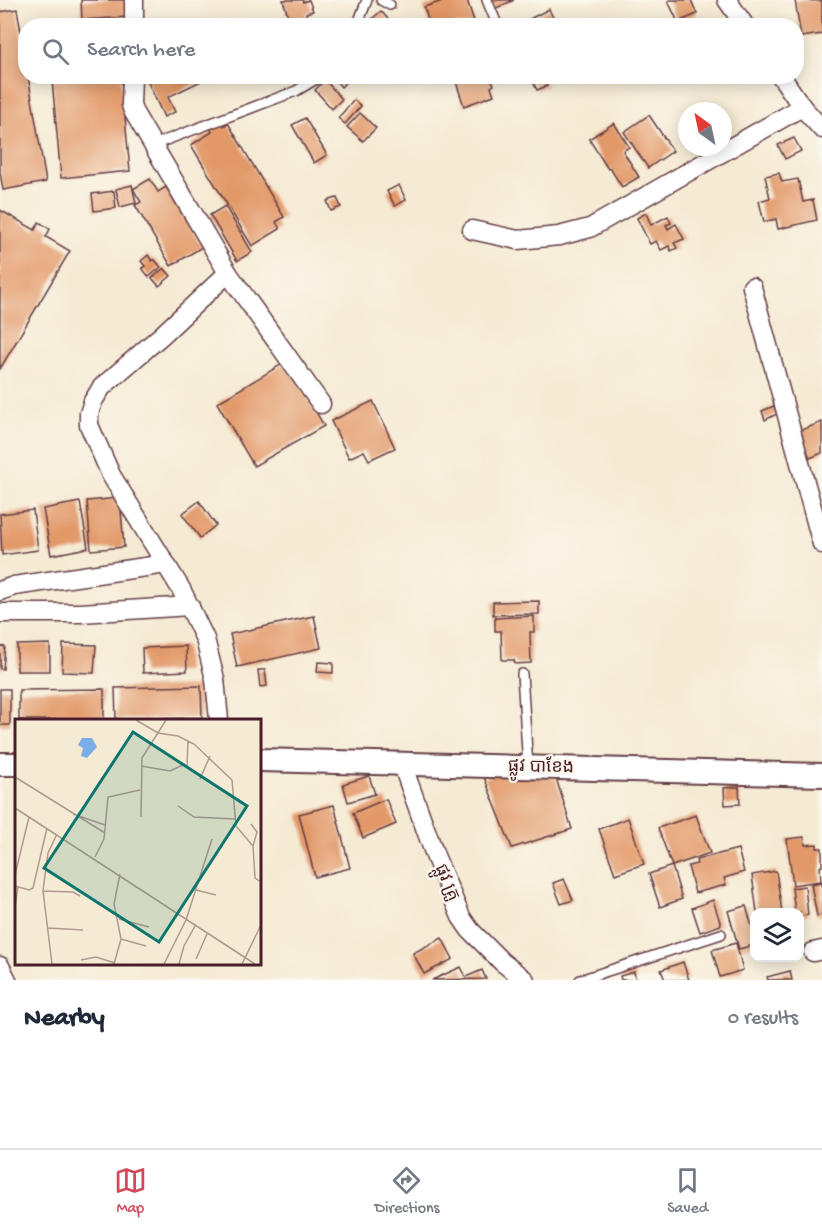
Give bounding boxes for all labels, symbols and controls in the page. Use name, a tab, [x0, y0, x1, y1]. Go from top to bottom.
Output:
search box	[18, 18, 804, 84]
icon: search	[39, 35, 72, 68]
text: Search here	[87, 38, 195, 64]
north arrow	[678, 102, 732, 156]
inset map	[15, 719, 261, 965]
street label: ផ្លូវ បាខែង	[508, 755, 574, 782]
street label: ផ្លូវ គ្រូ	[426, 861, 463, 906]
map controls	[750, 908, 804, 962]
button: layers	[750, 908, 804, 962]
text: Nearby	[24, 1004, 105, 1035]
text: 0 results	[728, 1008, 798, 1031]
tab: Map	[114, 1164, 147, 1219]
tab: Directions	[374, 1164, 440, 1219]
tab: Saved	[667, 1164, 708, 1219]

